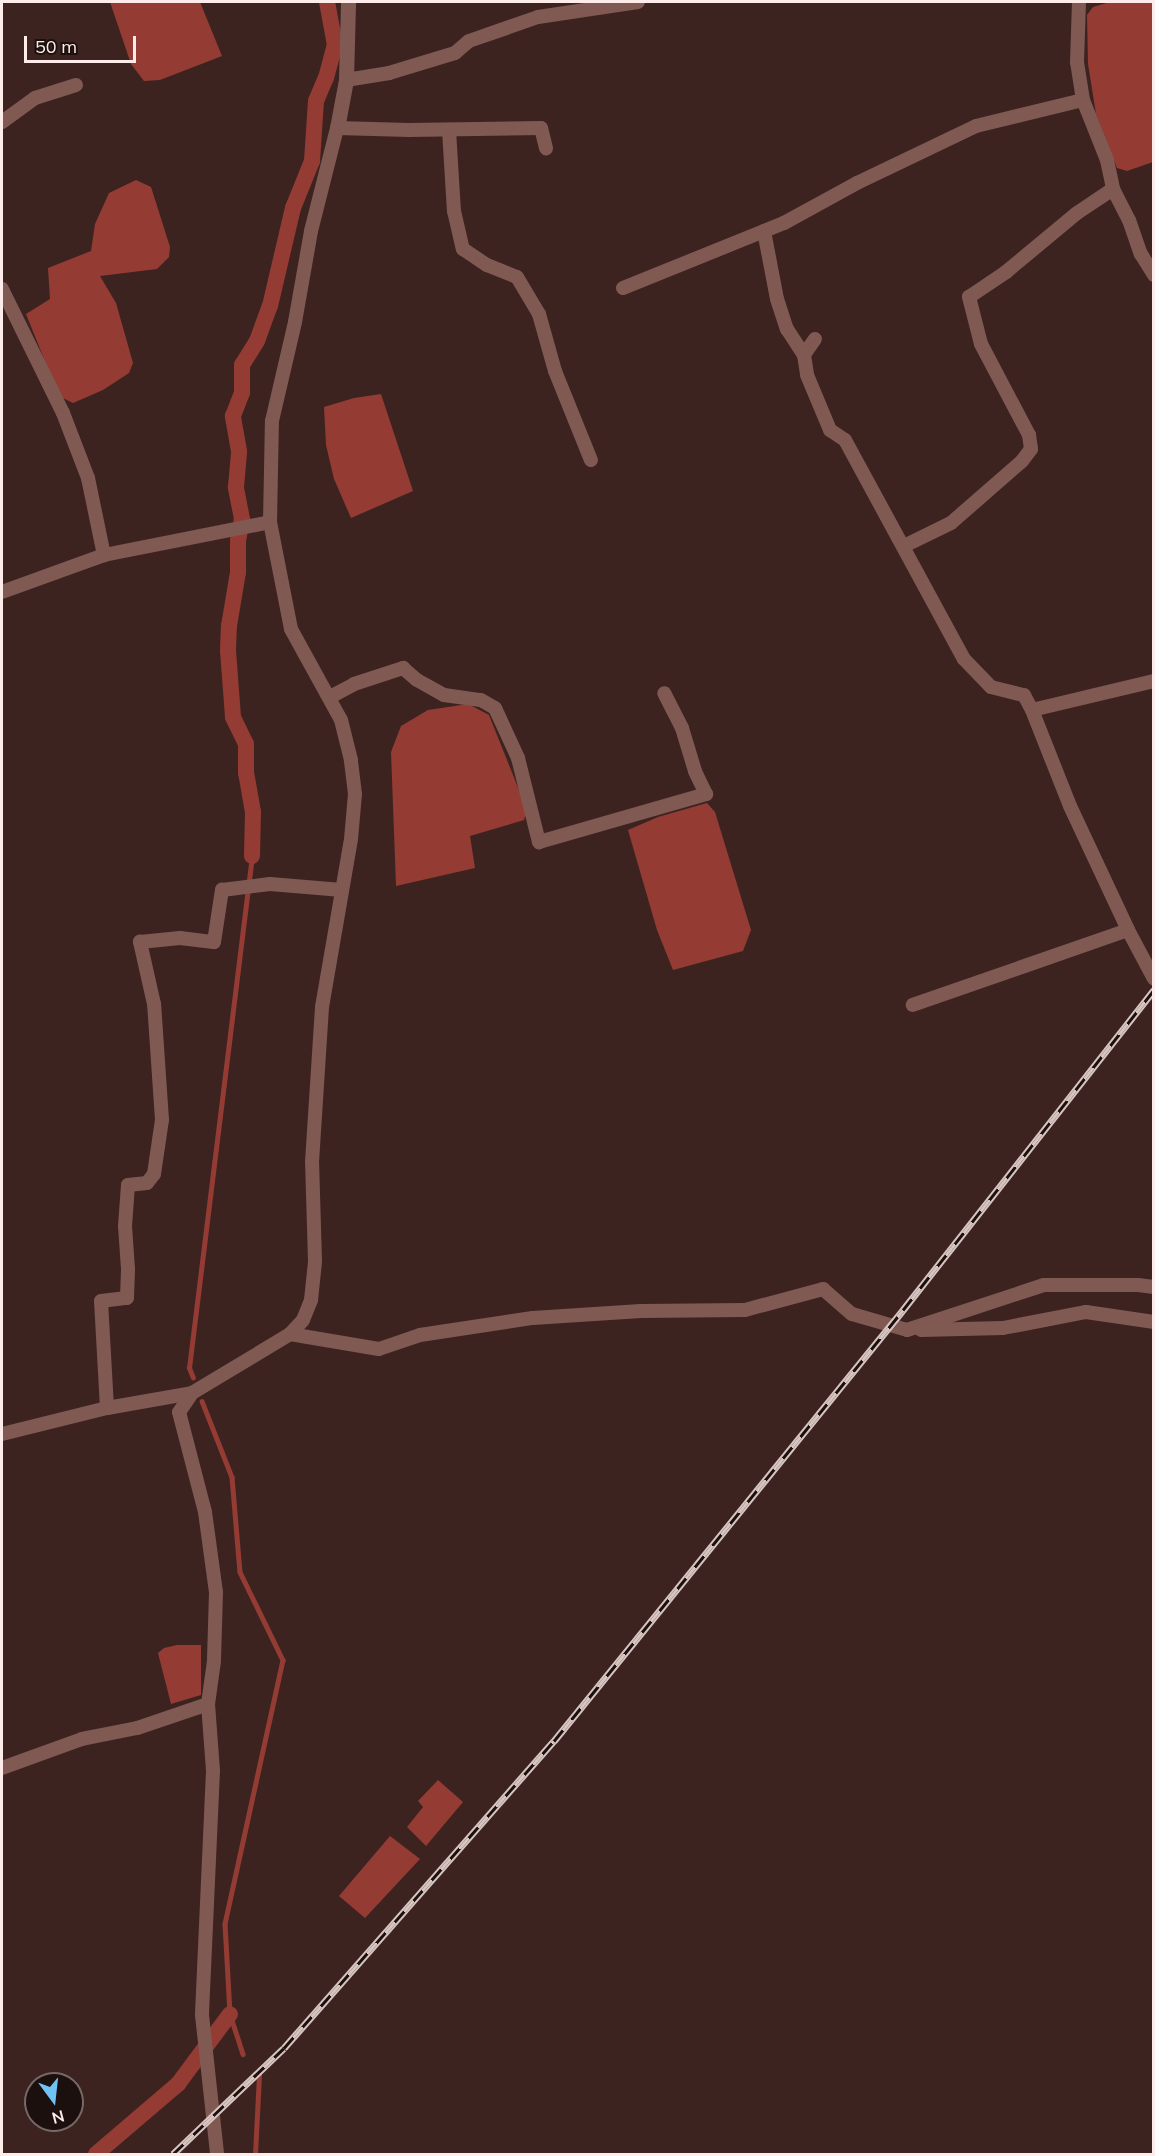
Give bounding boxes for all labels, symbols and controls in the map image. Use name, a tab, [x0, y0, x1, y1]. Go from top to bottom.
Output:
scale bar	[27, 24, 140, 62]
text: 50 m	[35, 35, 77, 58]
north arrow	[24, 2072, 84, 2132]
text: N	[50, 2106, 67, 2129]

